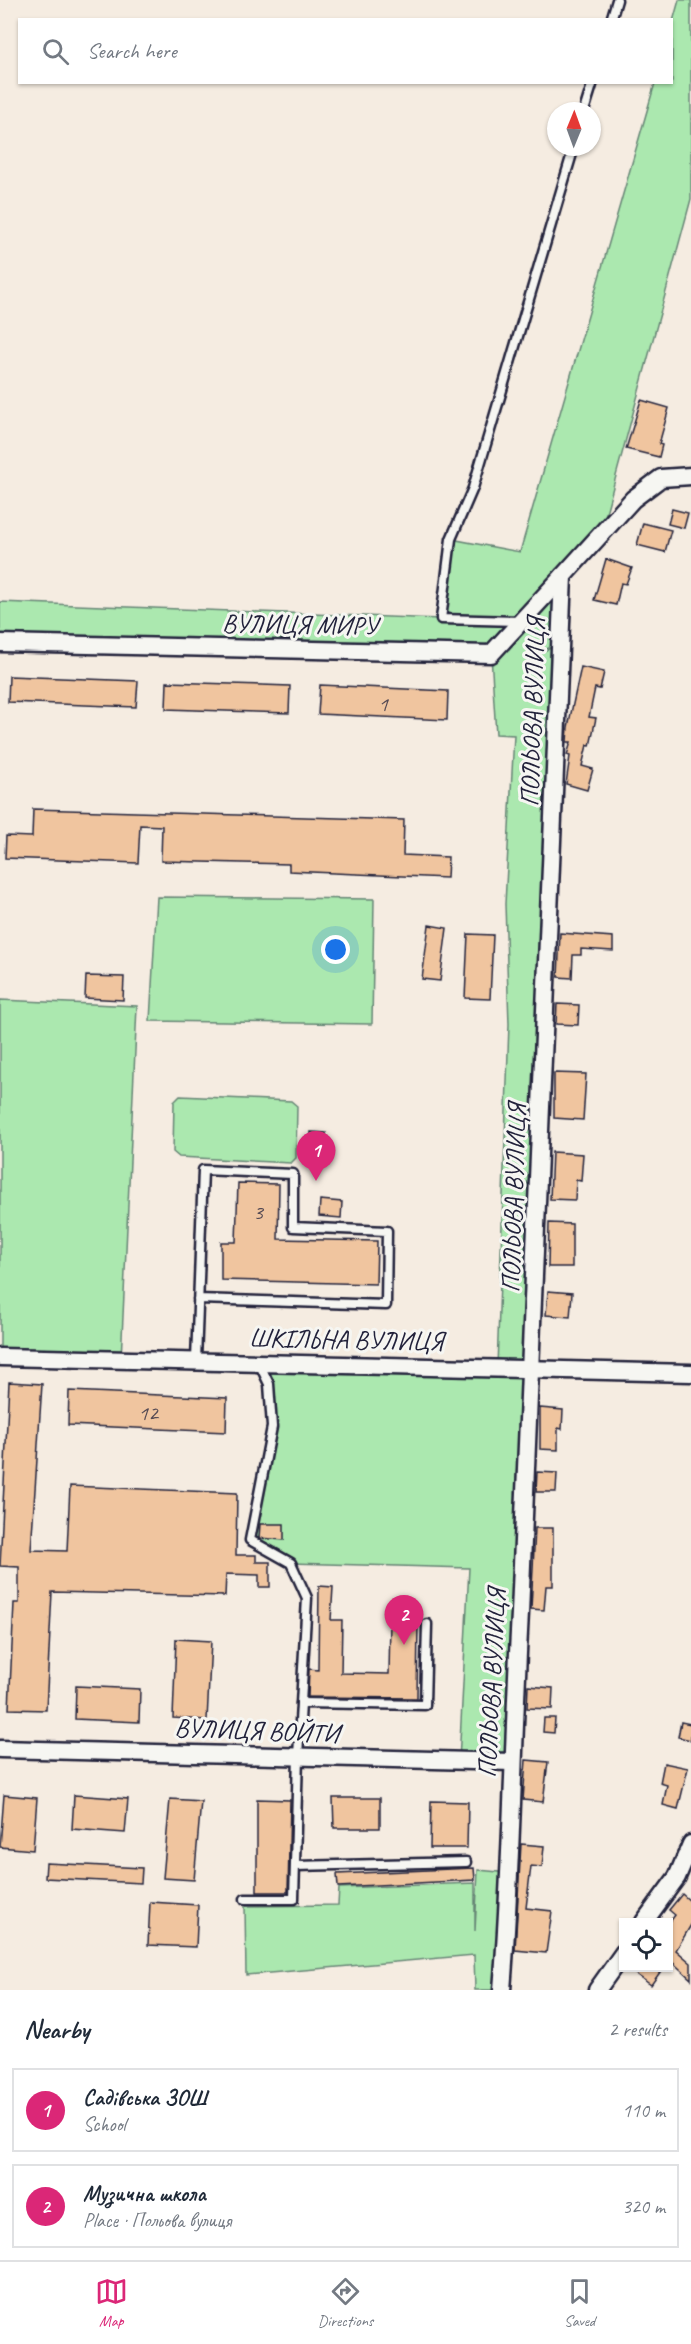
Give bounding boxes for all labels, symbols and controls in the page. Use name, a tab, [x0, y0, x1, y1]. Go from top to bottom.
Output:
search box	[18, 18, 673, 84]
icon: search	[39, 35, 72, 68]
text: Search here	[87, 37, 177, 65]
north arrow	[547, 102, 601, 156]
street label: ВУЛИЦЯ МИРУ	[222, 607, 382, 642]
street label: ПОЛЬОВА ВУЛИЦЯ	[513, 613, 552, 807]
house number: 1	[378, 690, 389, 718]
your location	[321, 935, 350, 964]
street label: ПОЛЬОВА ВУЛИЦЯ	[494, 1099, 533, 1293]
pin: 1	[296, 1132, 336, 1181]
house number: 3	[253, 1198, 265, 1226]
street label: ШКІЛЬНА ВУЛИЦЯ	[248, 1321, 447, 1358]
house number: 12	[138, 1399, 160, 1427]
street label: ПОЛЬОВА ВУЛИЦЯ	[470, 1584, 513, 1778]
pin: 2	[384, 1596, 424, 1645]
street label: ВУЛИЦЯ ВОЙТИ	[174, 1711, 345, 1750]
map controls	[619, 1918, 673, 1972]
button: locate	[619, 1918, 673, 1972]
text: Nearby	[24, 2013, 89, 2046]
text: 2 results	[608, 2017, 667, 2042]
text: Садівська ЗОШ	[83, 2084, 207, 2112]
text: 1	[41, 2098, 50, 2123]
text: 110 m	[622, 2098, 665, 2123]
text: School	[83, 2112, 126, 2137]
text: Музична школа	[83, 2180, 206, 2208]
text: 2	[41, 2194, 50, 2219]
text: 320 m	[622, 2194, 665, 2219]
text: Place · Польова вулиця	[83, 2208, 231, 2233]
tab: Map	[95, 2275, 128, 2331]
tab: Directions	[318, 2275, 373, 2331]
tab: Saved	[563, 2275, 596, 2331]

